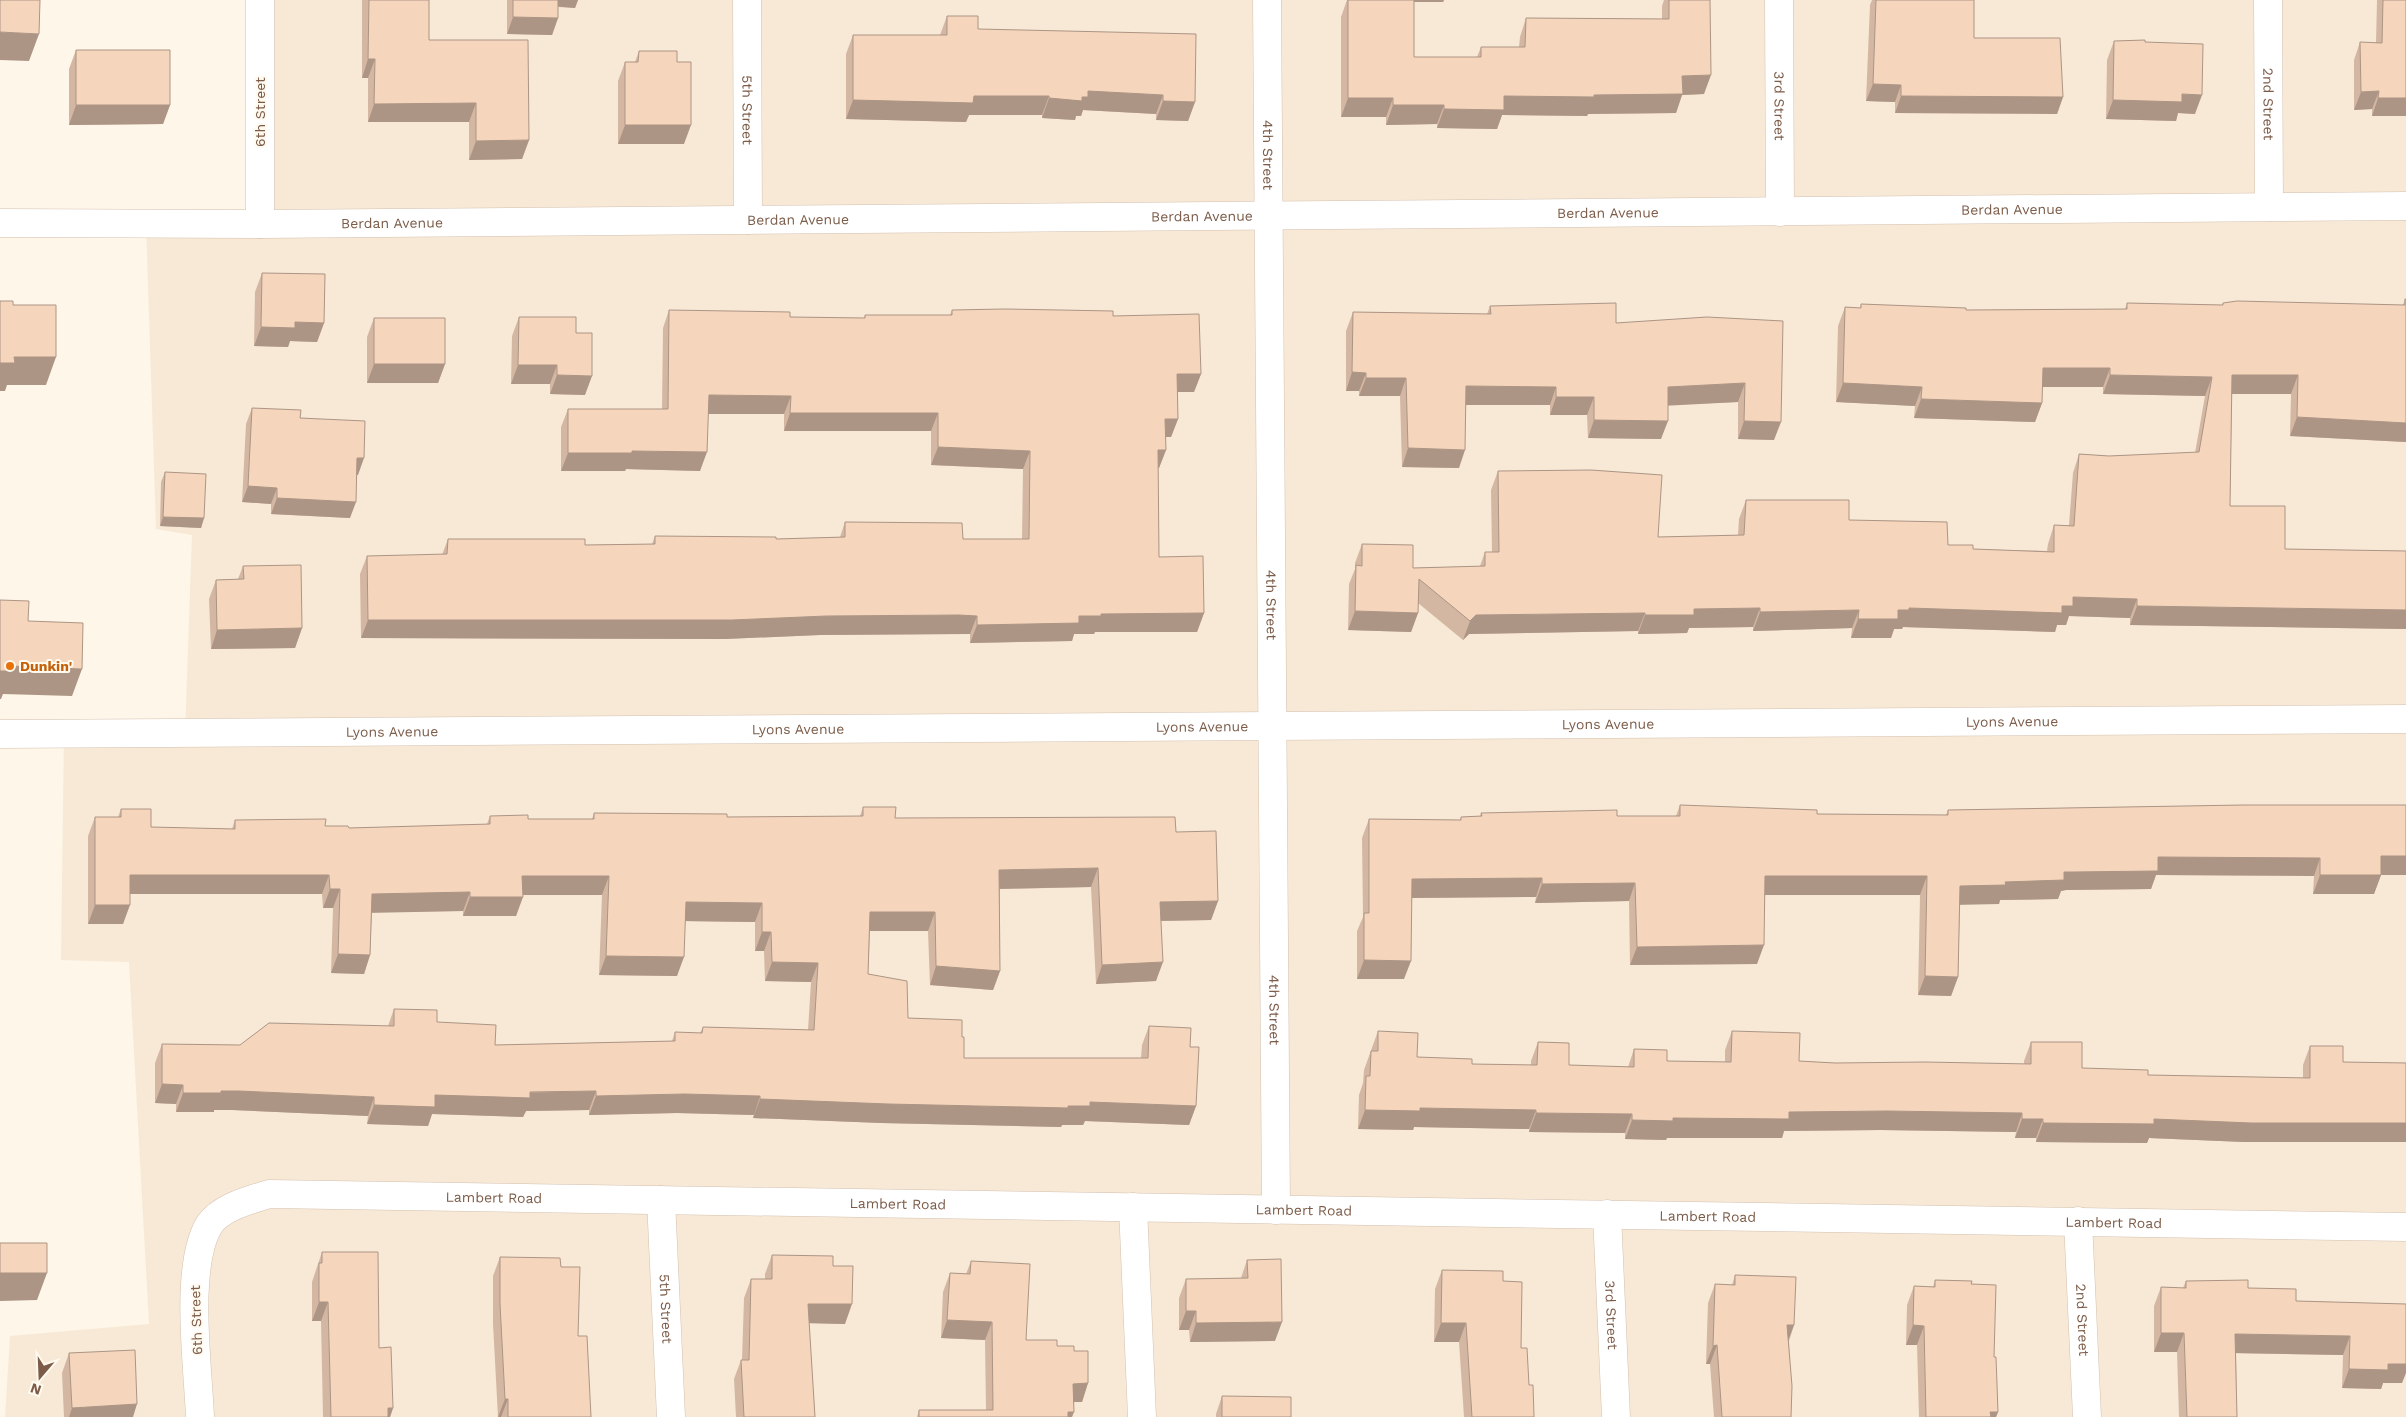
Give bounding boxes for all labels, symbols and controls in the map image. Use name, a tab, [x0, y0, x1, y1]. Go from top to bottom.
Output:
street label: 2nd Street	[2260, 68, 2277, 140]
street label: 3rd Street	[1771, 71, 1788, 141]
street label: 5th Street	[739, 75, 756, 145]
street label: 6th Street	[252, 77, 268, 147]
street label: 4th Street	[1260, 120, 1276, 190]
street label: Berdan Avenue	[1961, 201, 2063, 218]
street label: Berdan Avenue	[1557, 204, 1659, 221]
street label: Berdan Avenue	[1151, 208, 1253, 225]
street label: Berdan Avenue	[747, 211, 849, 228]
street label: Berdan Avenue	[341, 214, 443, 231]
street label: 4th Street	[1263, 570, 1280, 640]
place label: Dunkin'	[20, 658, 72, 674]
marker: Dunkin'	[4, 660, 16, 672]
street label: Lyons Avenue	[1966, 713, 2058, 730]
street label: Lyons Avenue	[1562, 716, 1654, 732]
street label: Lyons Avenue	[1156, 718, 1248, 735]
street label: Lyons Avenue	[752, 721, 844, 737]
street label: Lyons Avenue	[346, 723, 438, 740]
street label: 4th Street	[1266, 975, 1283, 1045]
street label: Lambert Road	[445, 1189, 542, 1206]
street label: Lambert Road	[849, 1195, 946, 1212]
street label: Lambert Road	[1255, 1201, 1352, 1219]
street label: Lambert Road	[1659, 1207, 1756, 1225]
street label: Lambert Road	[2065, 1214, 2162, 1231]
street label: 5th Street	[656, 1274, 676, 1344]
street label: 3rd Street	[1602, 1280, 1621, 1350]
street label: 2nd Street	[2073, 1283, 2092, 1357]
street label: 6th Street	[187, 1285, 205, 1355]
north arrow	[15, 1352, 65, 1402]
text: N	[28, 1380, 43, 1399]

